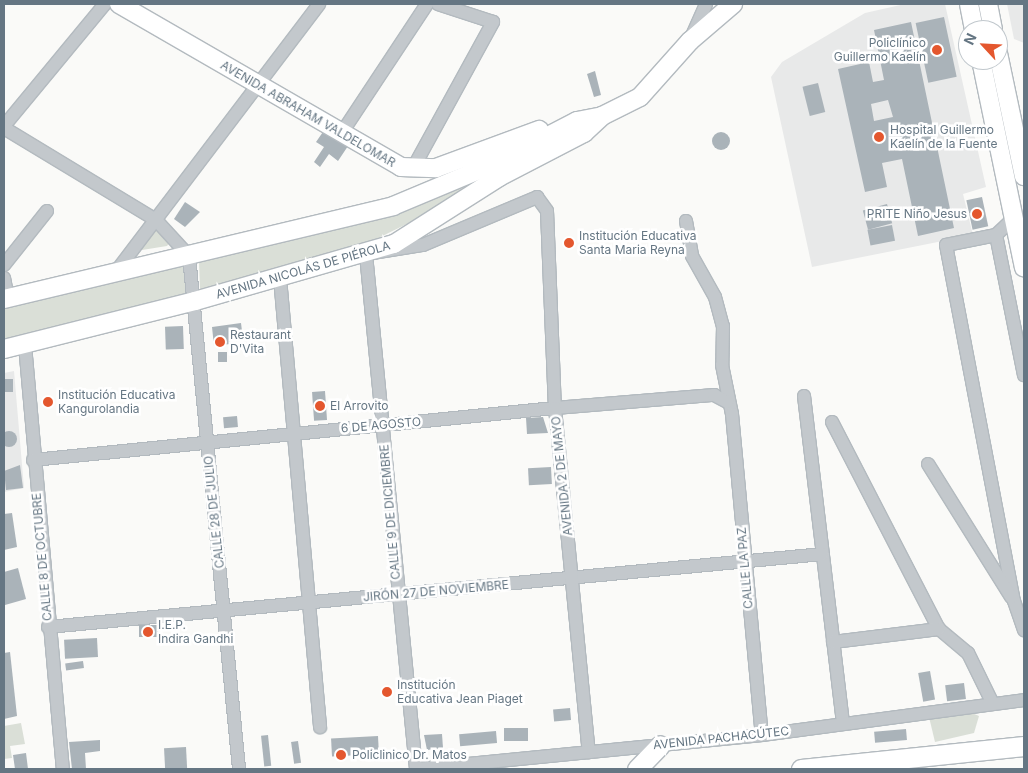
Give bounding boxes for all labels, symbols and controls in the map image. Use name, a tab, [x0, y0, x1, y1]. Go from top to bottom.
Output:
north arrow	[958, 20, 1008, 70]
text: N	[960, 30, 980, 47]
place label: Policlínico Guillermo Kaelín	[834, 36, 926, 64]
marker: Policlínico Guillermo Kaelín	[930, 43, 944, 57]
street label: AVENIDA ABRAHAM VALDELOMAR	[218, 58, 398, 170]
place label: Hospital Guillermo Kaelín de la Fuente	[890, 123, 997, 151]
marker: Hospital Guillermo Kaelín de la Fuente	[872, 130, 886, 144]
place label: PRITE Niño Jesus	[867, 207, 967, 221]
marker: PRITE Niño Jesus	[971, 208, 983, 220]
place label: Institución Educativa Santa Maria Reyna	[579, 229, 697, 257]
marker: Institución Educativa Santa Maria Reyna	[563, 237, 575, 249]
street label: AVENIDA NICOLÁS DE PIÉROLA	[214, 238, 392, 302]
place label: Restaurant D'Vita	[230, 328, 291, 356]
marker: Restaurant D'Vita	[214, 336, 226, 348]
place label: Institución Educativa Kangurolandia	[58, 388, 176, 416]
marker: Institución Educativa Kangurolandia	[42, 396, 54, 408]
place label: El Arrovito	[330, 399, 388, 413]
marker: El Arrovito	[314, 400, 326, 412]
street label: 6 DE AGOSTO	[340, 414, 422, 436]
street label: AVENIDA 2 DE MAYO	[549, 415, 575, 537]
street label: CALLE 9 DE DICIEMBRE	[377, 444, 403, 580]
street label: CALLE 28 DE JULIO	[201, 455, 227, 569]
street label: CALLE 8 DE OCTUBRE	[29, 492, 55, 622]
street label: CALLE LA PAZ	[734, 527, 756, 609]
street label: JIRÓN 27 DE NOVIEMBRE	[363, 577, 509, 605]
place label: I.E.P. Indira Gandhi	[158, 618, 233, 646]
marker: I.E.P. Indira Gandhi	[142, 626, 154, 638]
place label: Institución Educativa Jean Piaget	[397, 678, 523, 706]
marker: Institución Educativa Jean Piaget	[381, 686, 393, 698]
street label: AVENIDA PACHACÚTEC	[652, 724, 790, 752]
marker: Policlinico Dr. Matos	[334, 748, 348, 762]
place label: Policlinico Dr. Matos	[352, 748, 467, 762]

